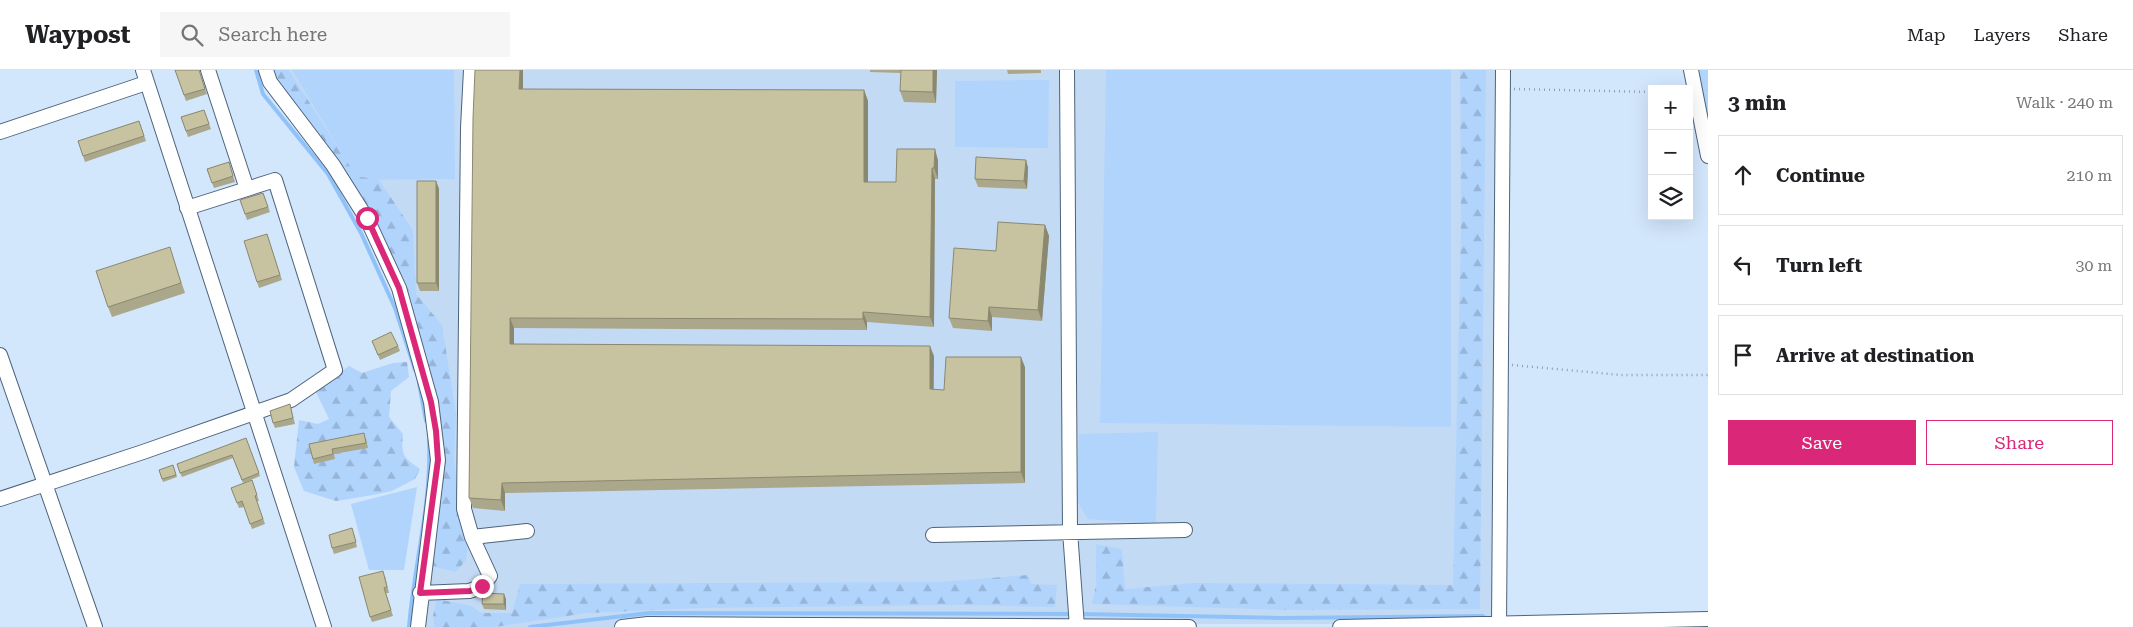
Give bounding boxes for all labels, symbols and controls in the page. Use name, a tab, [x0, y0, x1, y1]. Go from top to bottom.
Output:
search box	[160, 12, 510, 57]
text: Waypost	[25, 21, 130, 49]
icon: search	[178, 21, 206, 49]
text: Search here	[218, 23, 327, 46]
text: Map	[1907, 24, 1946, 45]
text: Layers	[1974, 24, 2030, 45]
text: Share	[2058, 24, 2108, 45]
map controls	[1648, 85, 1693, 220]
button: +	[1648, 85, 1693, 130]
text: 3 min	[1728, 91, 1786, 115]
text: Walk · 240 m	[2016, 93, 2113, 112]
button: −	[1648, 130, 1693, 175]
icon: ahead	[1729, 161, 1757, 189]
text: Continue	[1776, 164, 1865, 187]
text: 210 m	[2066, 166, 2112, 185]
button: layers	[1648, 175, 1693, 220]
route start	[356, 207, 379, 230]
icon: left	[1729, 251, 1757, 279]
text: Turn left	[1776, 254, 1862, 277]
text: 30 m	[2075, 256, 2112, 275]
icon: arrive	[1729, 341, 1757, 369]
text: Arrive at destination	[1776, 344, 1974, 367]
button: Save	[1728, 420, 1916, 465]
button: Share	[1926, 420, 2113, 465]
route end	[471, 575, 494, 598]

